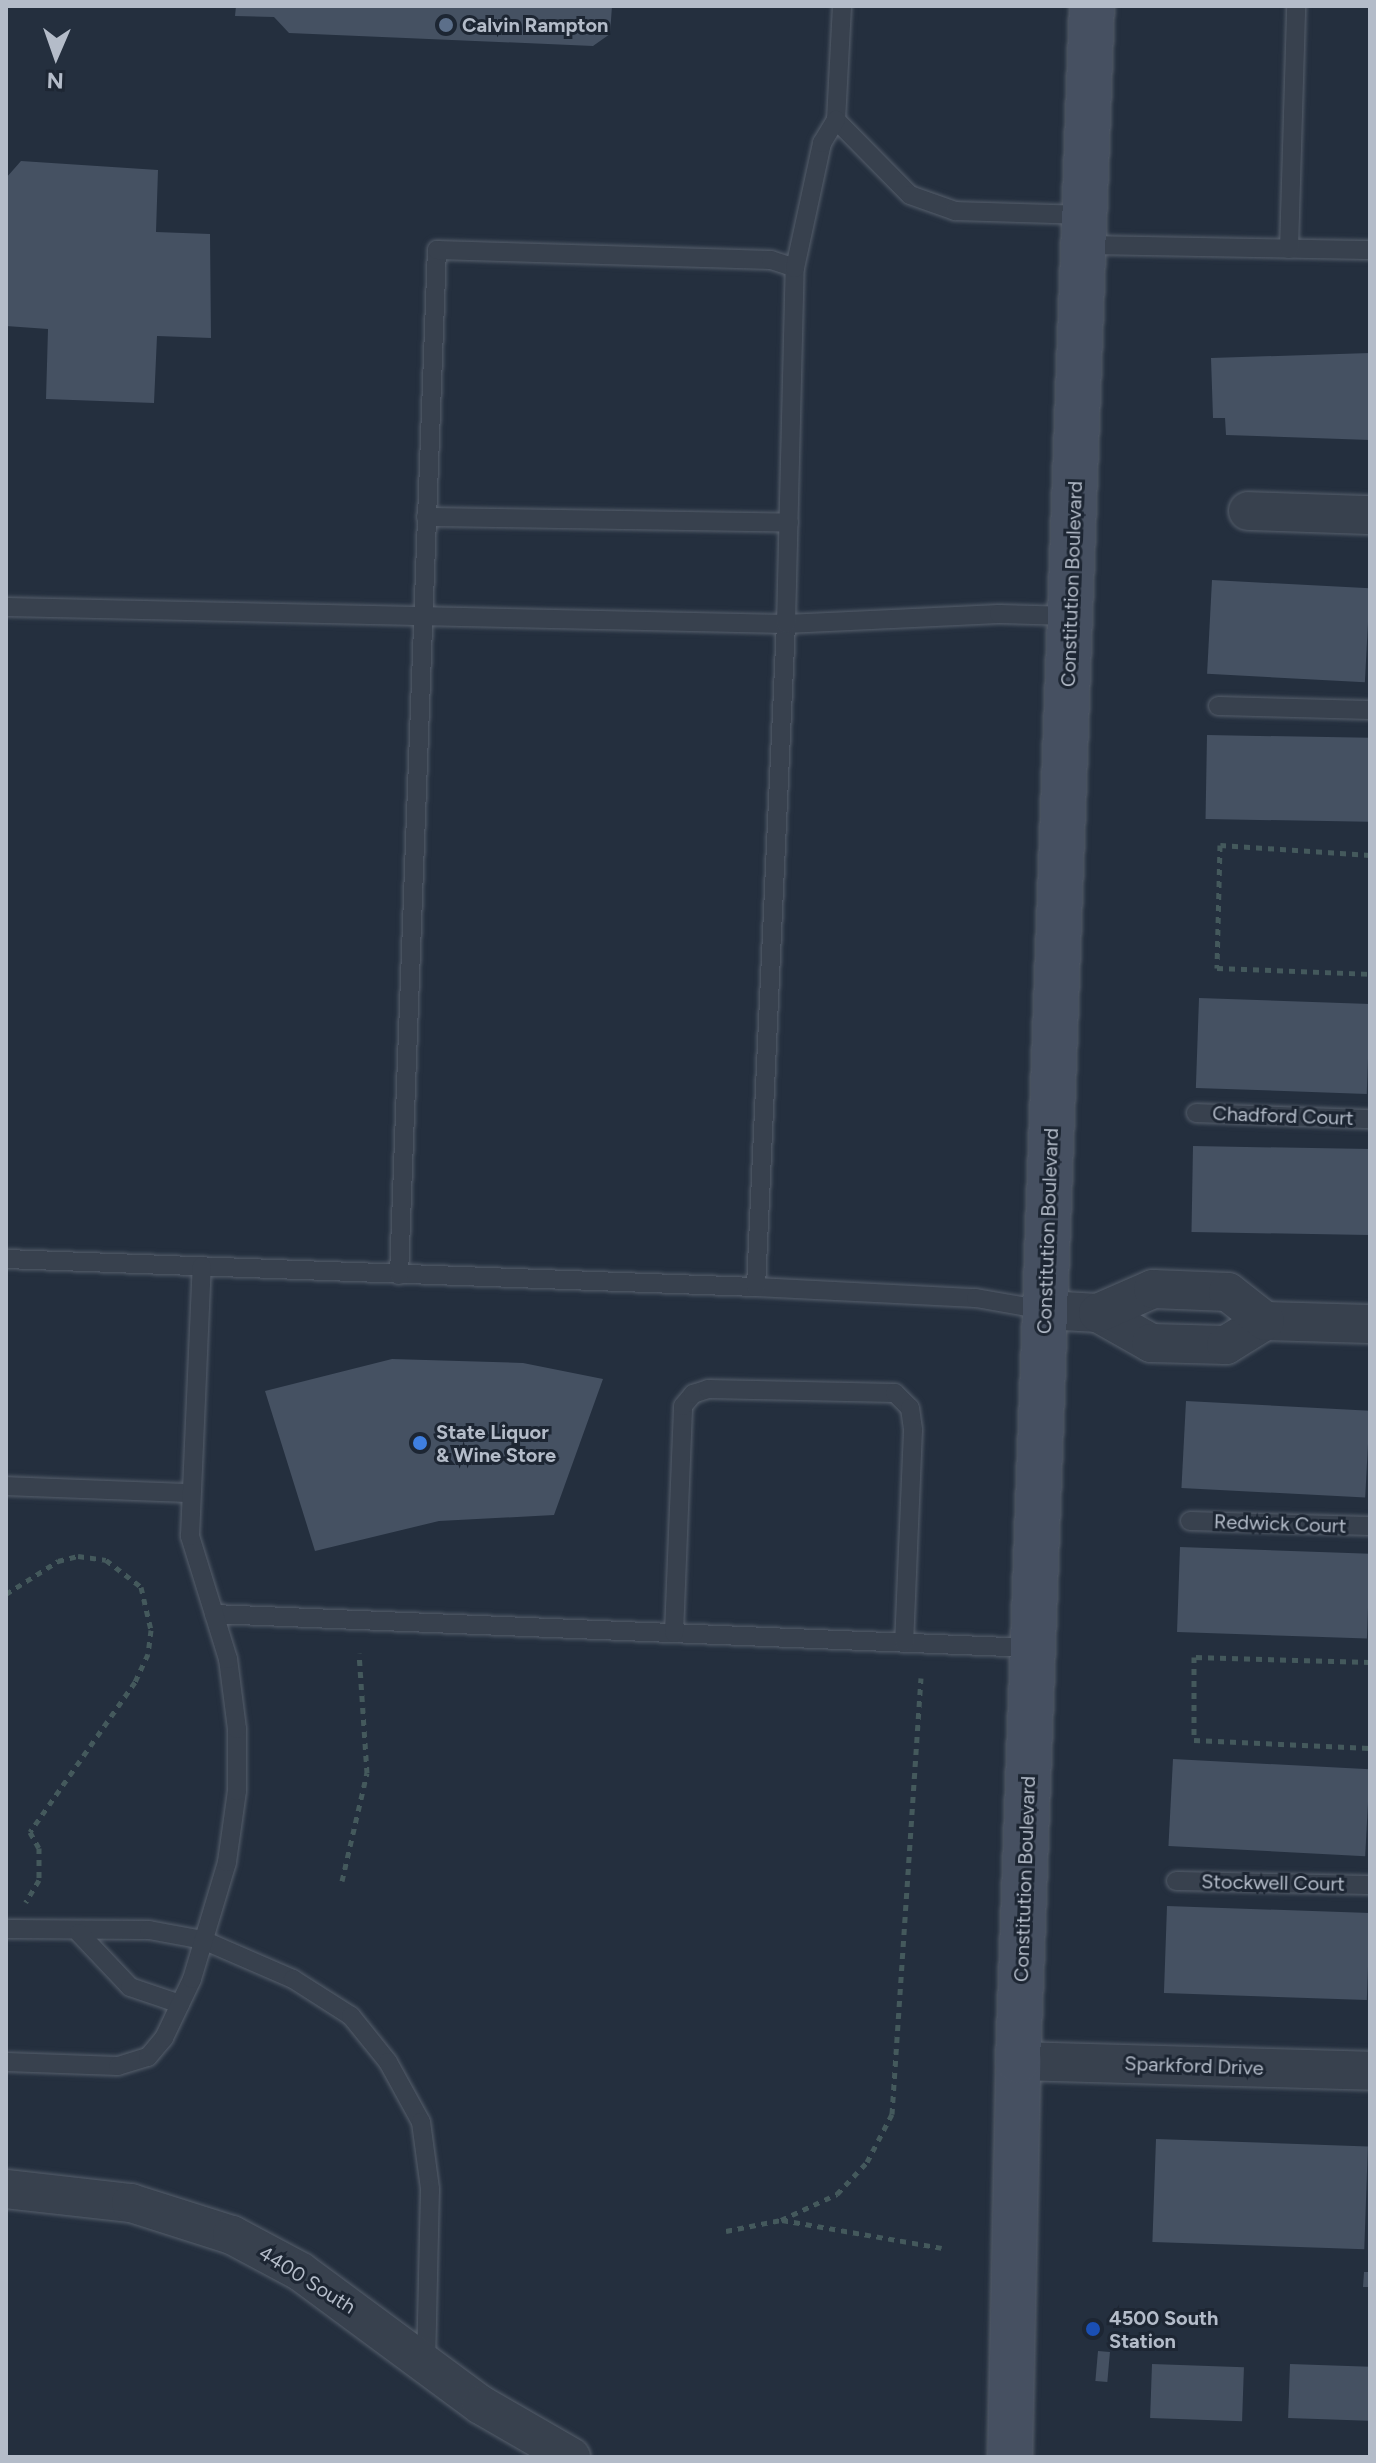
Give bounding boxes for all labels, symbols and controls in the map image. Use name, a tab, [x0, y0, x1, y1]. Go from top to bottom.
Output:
place label: Calvin Rampton	[462, 13, 608, 37]
north arrow	[16, 16, 96, 96]
marker: Calvin Rampton	[437, 16, 455, 34]
text: N	[46, 67, 64, 94]
street label: Constitution Boulevard	[1056, 481, 1088, 687]
street label: Chadford Court	[1212, 1102, 1354, 1130]
street label: Constitution Boulevard	[1032, 1128, 1064, 1334]
place label: State Liquor & Wine Store	[436, 1420, 556, 1467]
marker: State Liquor & Wine Store	[411, 1434, 429, 1452]
street label: Redwick Court	[1213, 1510, 1347, 1538]
street label: Constitution Boulevard	[1009, 1776, 1041, 1982]
street label: Stockwell Court	[1201, 1870, 1345, 1896]
street label: Sparkford Drive	[1124, 2052, 1264, 2080]
street label: 4400 South	[254, 2241, 360, 2319]
place label: 4500 South Station	[1109, 2306, 1219, 2353]
marker: 4500 South Station	[1084, 2320, 1102, 2338]

